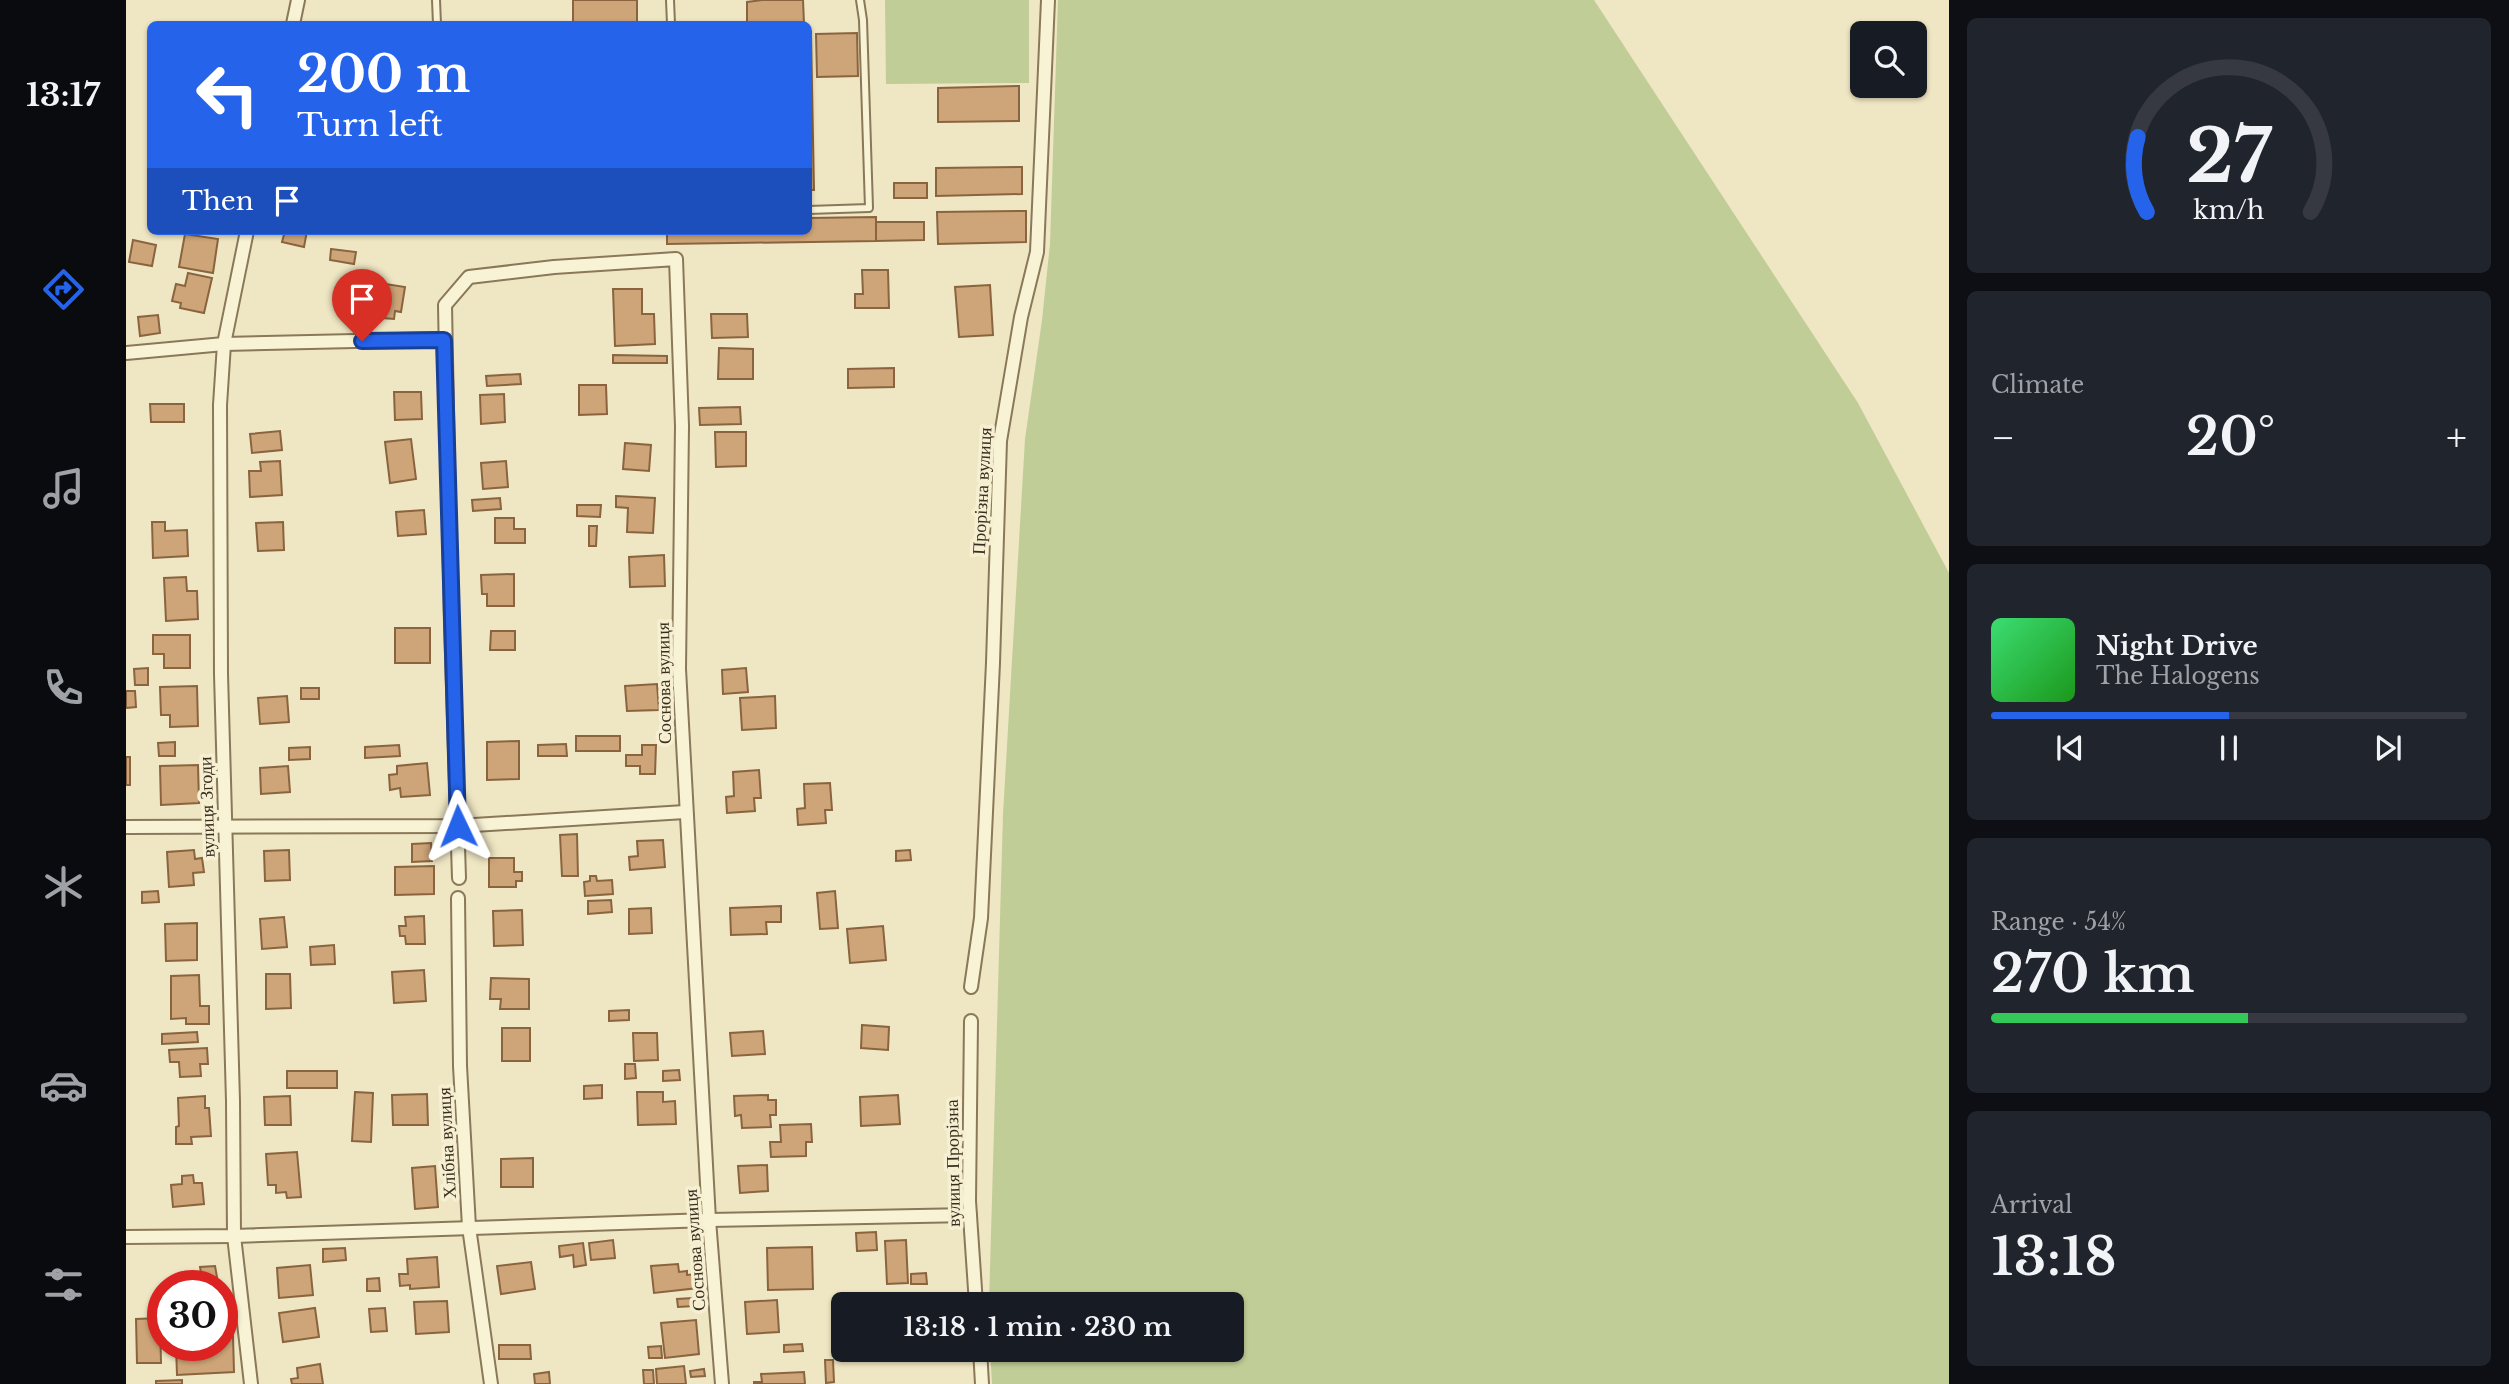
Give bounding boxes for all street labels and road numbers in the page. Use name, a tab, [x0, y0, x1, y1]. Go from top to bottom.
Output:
street label: Прорізна вулиця	[968, 427, 996, 555]
street label: Соснова вулиця	[652, 622, 676, 744]
street label: вулиця Згоди	[194, 756, 220, 858]
street label: Хлібна вулиця	[433, 1087, 461, 1199]
street label: вулиця Прорізна	[941, 1099, 965, 1227]
street label: Соснова вулиця	[680, 1188, 710, 1312]

